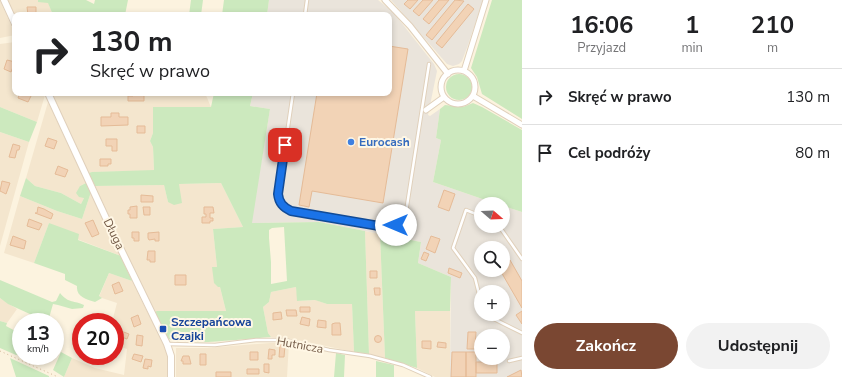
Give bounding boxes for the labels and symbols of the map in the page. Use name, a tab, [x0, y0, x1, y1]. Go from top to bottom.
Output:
pin	[268, 128, 302, 162]
place label: Eurocash	[359, 134, 410, 150]
marker: Eurocash	[346, 137, 356, 147]
north arrow	[474, 197, 510, 233]
position arrow	[375, 204, 417, 246]
street label: Długa	[100, 216, 128, 252]
speed limit sign: 20	[72, 313, 124, 365]
place label: Szczepańcowa Czajki	[171, 314, 252, 344]
marker: Szczepańcowa Czajki	[158, 324, 168, 334]
street label: Hutnicza	[275, 333, 325, 357]

